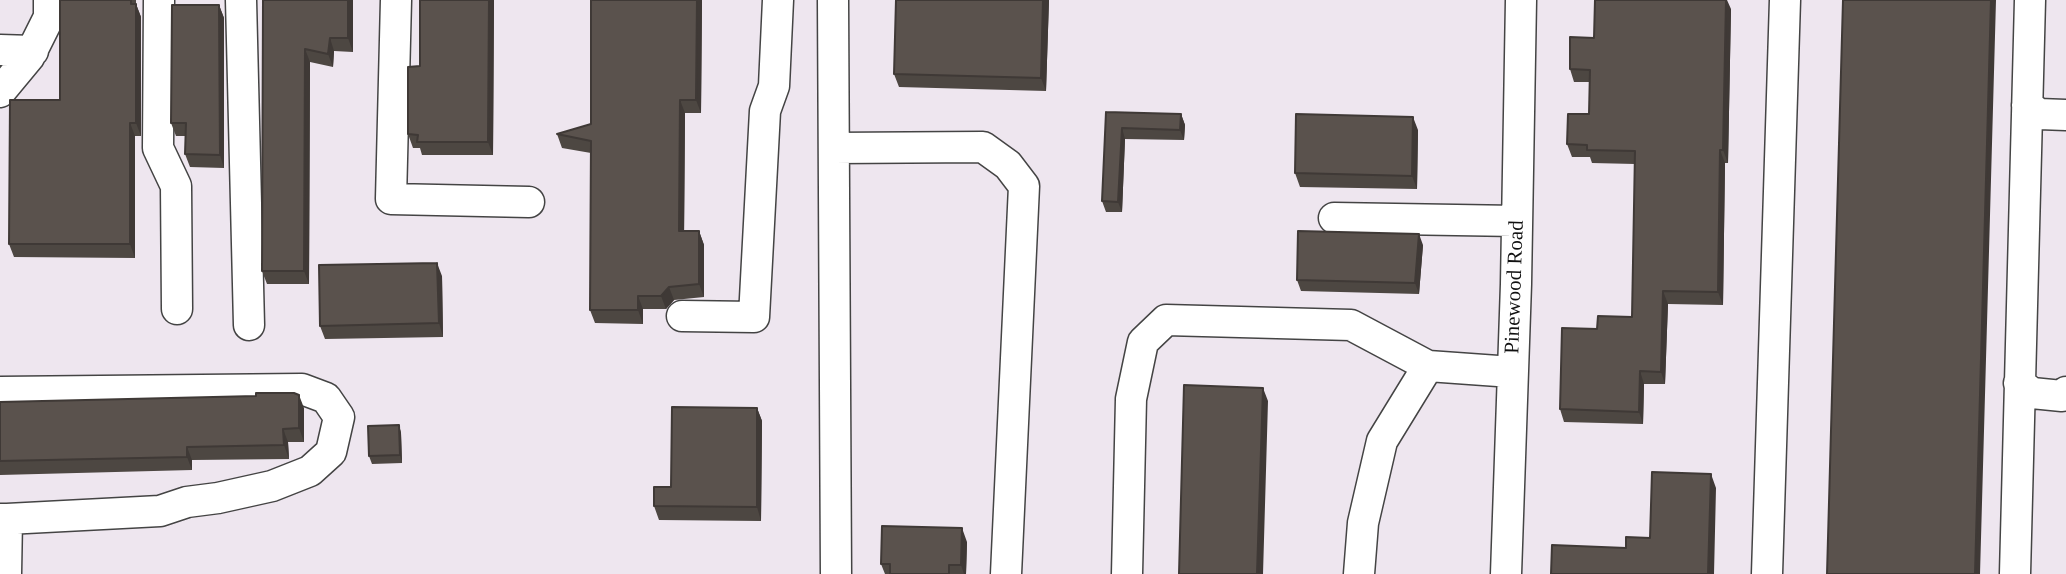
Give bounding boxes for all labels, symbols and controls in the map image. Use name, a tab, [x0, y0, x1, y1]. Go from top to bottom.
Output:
street label: Pinewood Road	[1500, 220, 1530, 354]

